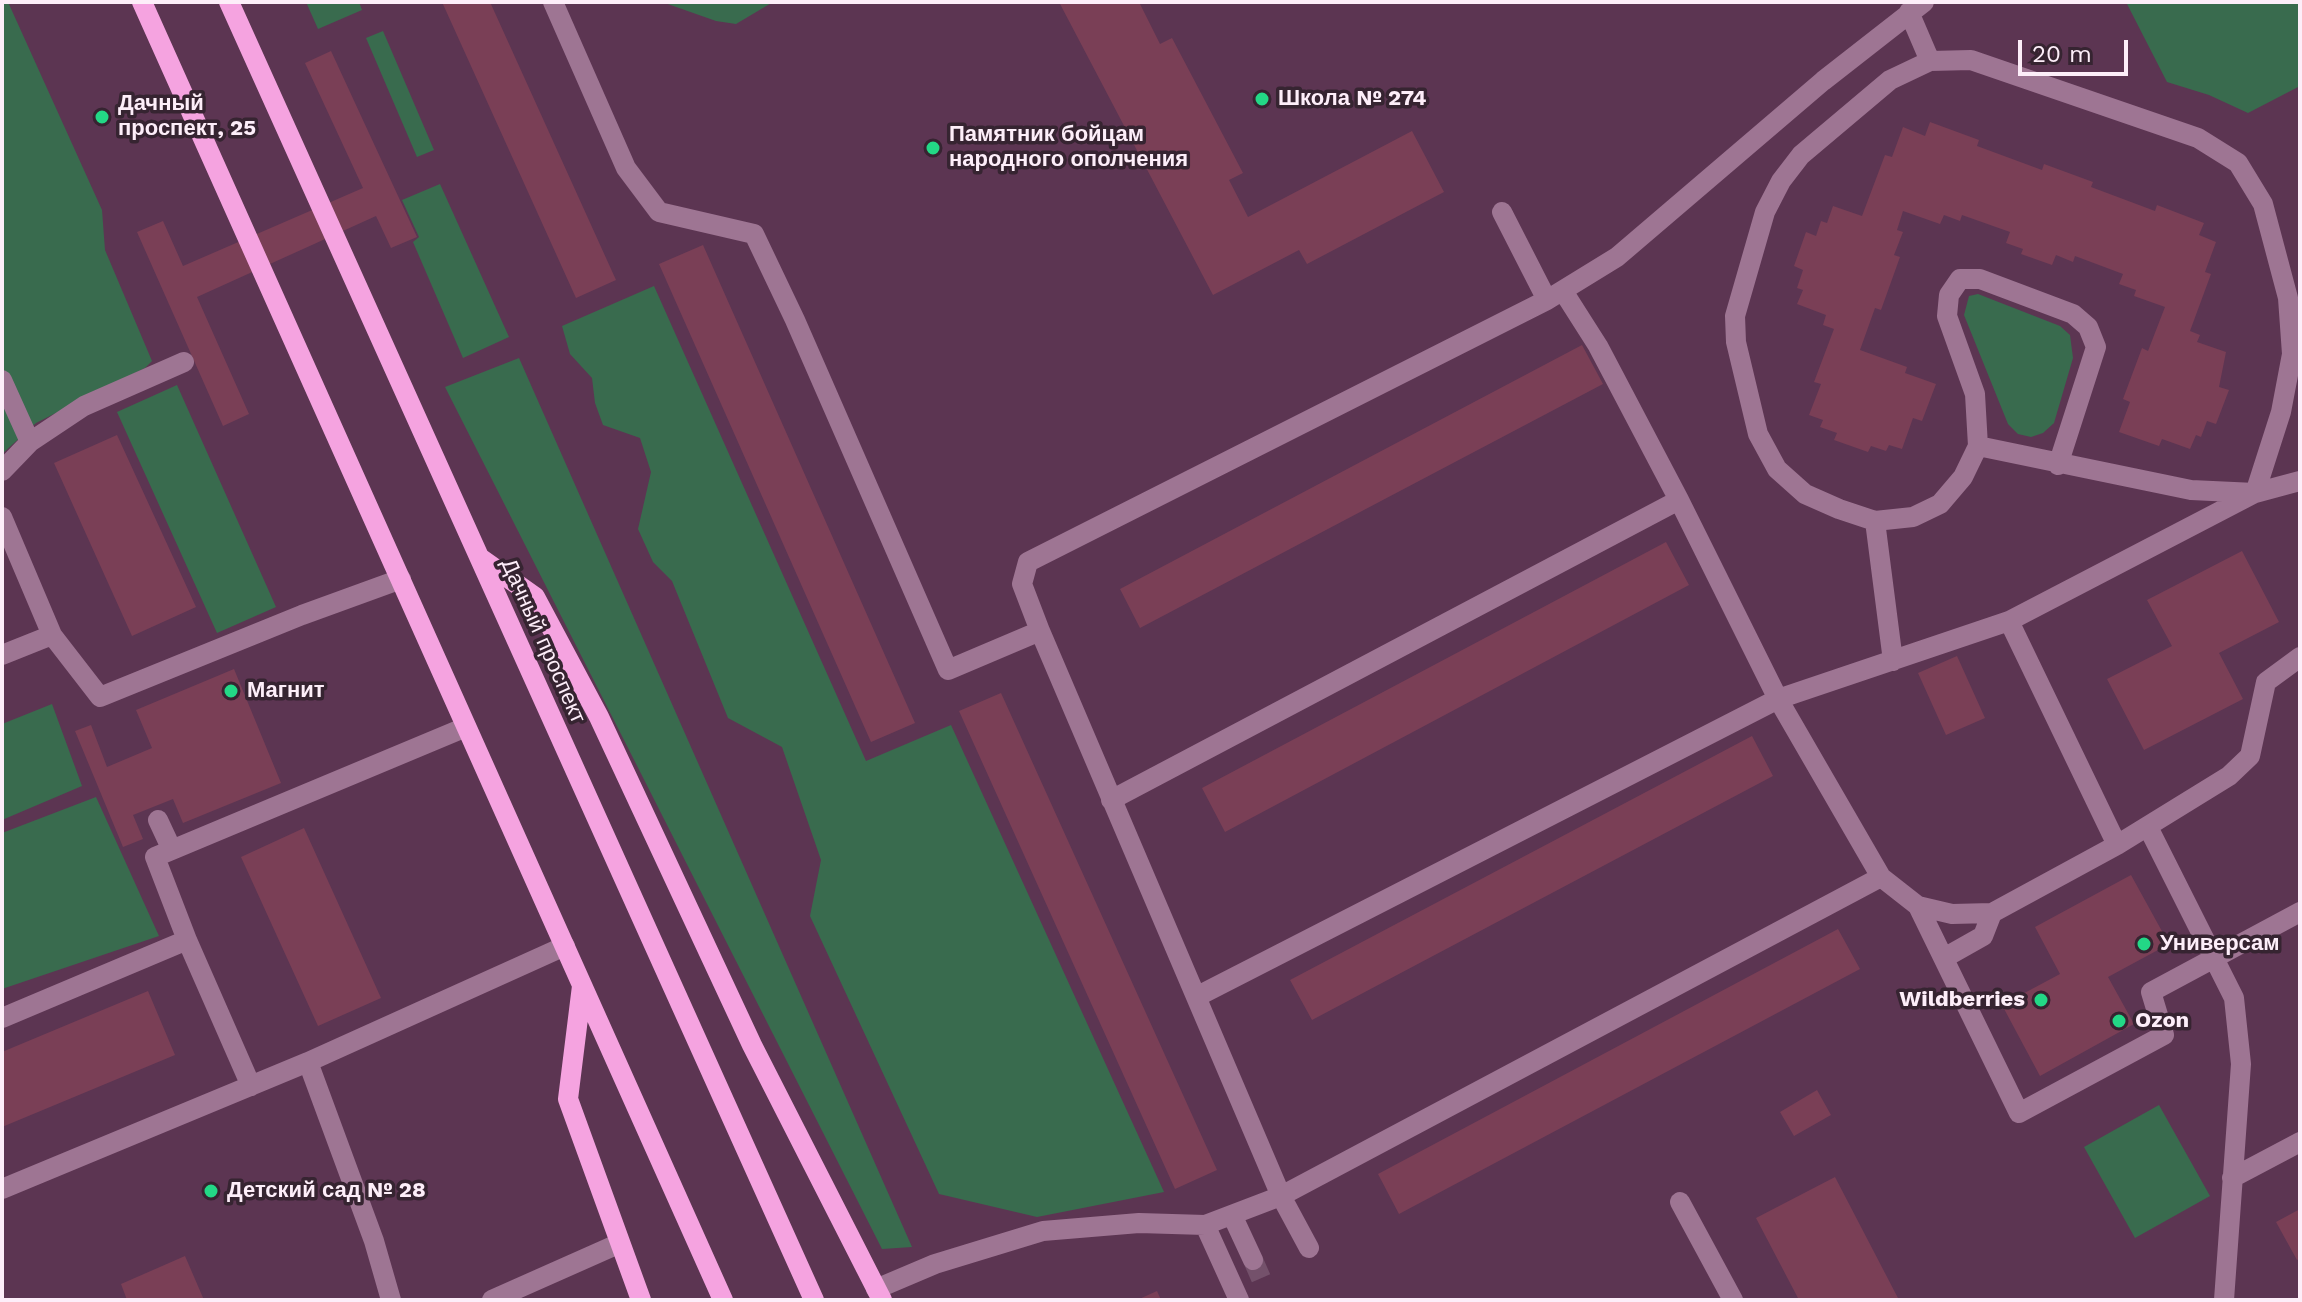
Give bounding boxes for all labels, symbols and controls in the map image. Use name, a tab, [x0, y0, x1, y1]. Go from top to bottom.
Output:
scale bar	[2022, 24, 2132, 74]
text: 20 m	[2032, 40, 2092, 68]
place label: Школа № 274	[1278, 86, 1427, 112]
marker: Школа № 274	[1253, 90, 1271, 108]
place label: Дачный проспект, 25	[118, 91, 256, 142]
marker: Дачный проспект, 25	[93, 108, 111, 126]
place label: Памятник бойцам народного ополчения	[949, 122, 1188, 174]
marker: Памятник бойцам народного ополчения	[924, 139, 942, 157]
street label: Дачный проспект	[495, 555, 591, 727]
place label: Магнит	[247, 678, 325, 704]
marker: Магнит	[222, 682, 240, 700]
place label: Универсам	[2160, 931, 2280, 957]
marker: Универсам	[2135, 935, 2153, 953]
place label: Wildberries	[1899, 987, 2025, 1013]
marker: Wildberries	[2032, 991, 2050, 1009]
place label: Ozon	[2135, 1008, 2189, 1034]
marker: Ozon	[2110, 1012, 2128, 1030]
place label: Детский сад № 28	[227, 1178, 426, 1204]
marker: Детский сад № 28	[202, 1182, 220, 1200]

